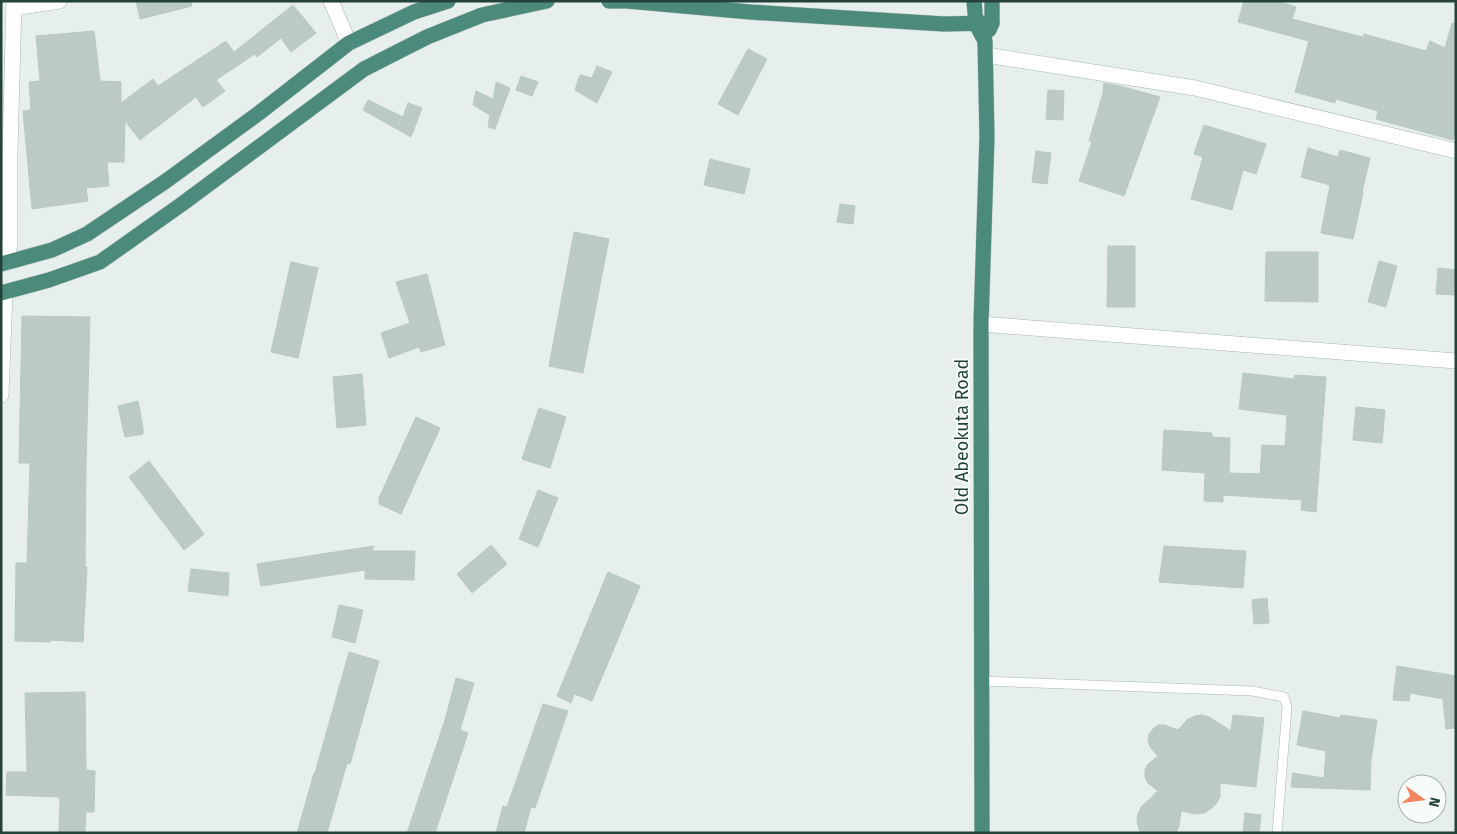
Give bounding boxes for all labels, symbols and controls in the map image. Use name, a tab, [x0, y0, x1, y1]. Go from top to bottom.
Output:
street label: Old Abeokuta Road	[951, 359, 973, 515]
north arrow	[1397, 774, 1447, 824]
text: N	[1425, 795, 1444, 809]

